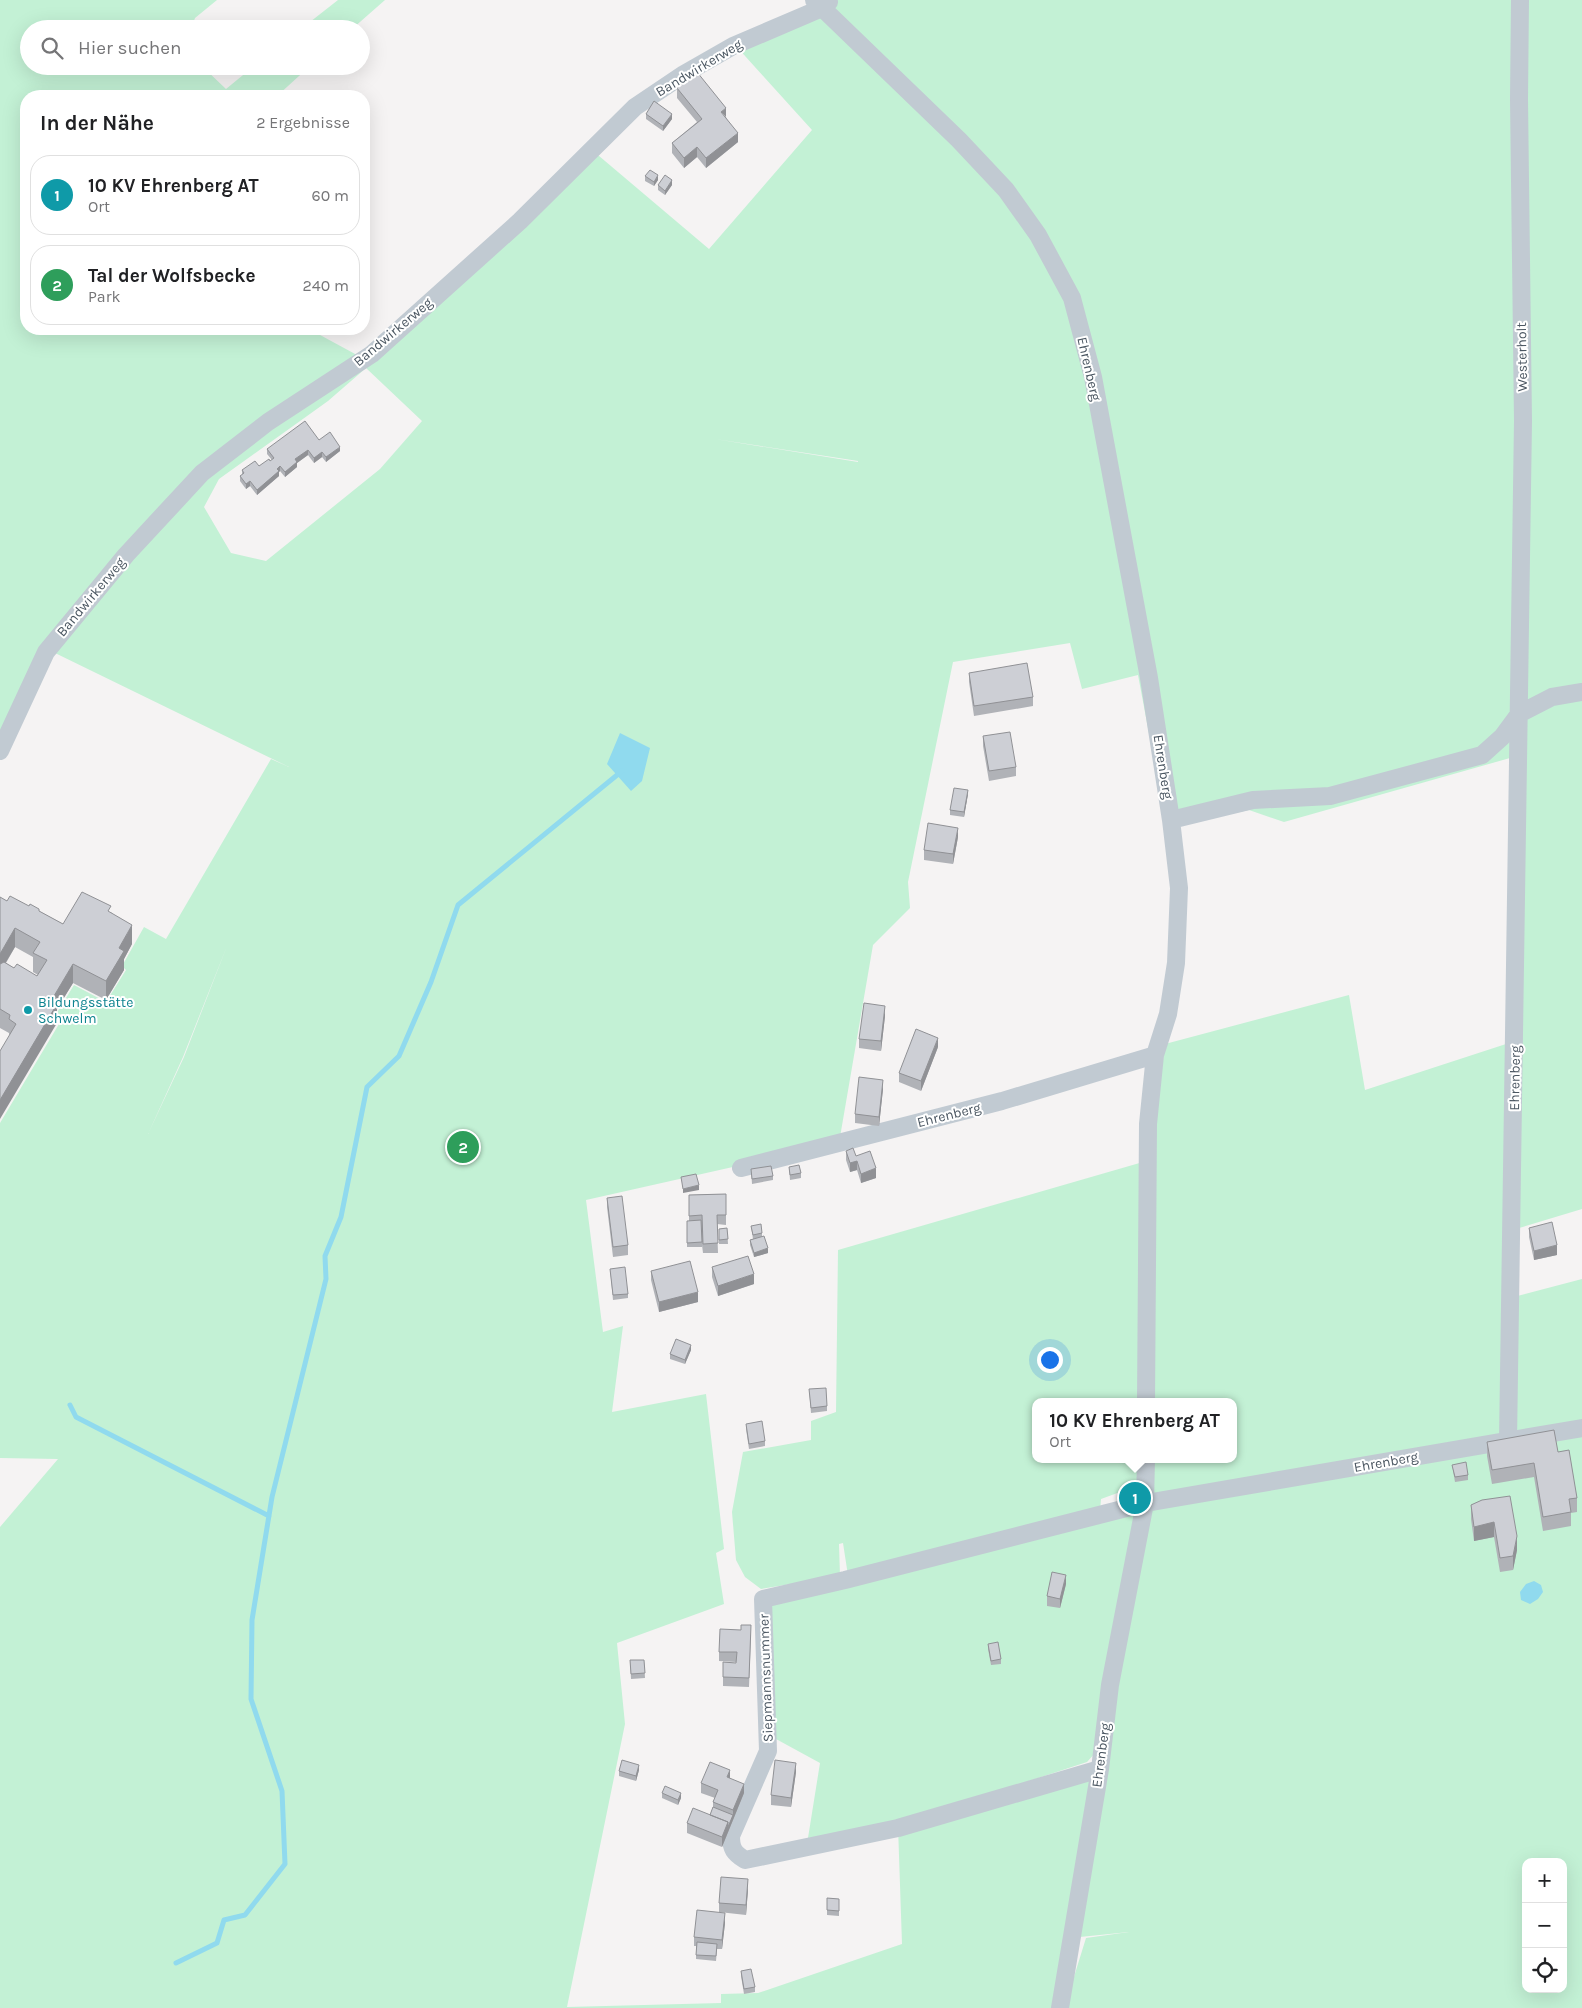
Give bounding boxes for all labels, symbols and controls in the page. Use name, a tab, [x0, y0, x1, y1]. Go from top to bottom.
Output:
search box	[20, 20, 370, 75]
icon: search	[38, 34, 66, 62]
street label: Bandwirkerweg	[653, 35, 745, 100]
text: Hier suchen	[78, 37, 181, 59]
text: In der Nähe	[40, 111, 154, 135]
text: 2 Ergebnisse	[256, 113, 350, 132]
text: 10 KV Ehrenberg AT	[88, 175, 259, 197]
text: 1	[54, 186, 60, 205]
text: 60 m	[312, 186, 349, 205]
text: Ort	[88, 197, 110, 216]
text: Tal der Wolfsbecke	[88, 265, 256, 287]
text: 2	[52, 276, 62, 295]
text: 240 m	[303, 276, 349, 295]
text: Park	[88, 287, 120, 306]
street label: Bandwirkerweg	[350, 294, 436, 370]
street label: Westerholt	[1513, 322, 1531, 392]
street label: Ehrenberg	[1073, 335, 1105, 403]
street label: Bandwirkerweg	[53, 554, 129, 640]
street label: Ehrenberg	[1150, 733, 1177, 801]
place label: Bildungsstätte Schwelm	[38, 994, 133, 1027]
marker: Bildungsstätte Schwelm	[22, 1004, 34, 1016]
street label: Ehrenberg	[1506, 1045, 1524, 1111]
street label: Ehrenberg	[915, 1099, 983, 1131]
pin: 2	[447, 1128, 479, 1166]
your location	[1037, 1347, 1063, 1373]
popup	[1032, 1398, 1237, 1463]
text: 10 KV Ehrenberg AT	[1049, 1410, 1220, 1432]
text: Ort	[1049, 1432, 1071, 1451]
street label: Ehrenberg	[1352, 1448, 1420, 1476]
pin: 1	[1119, 1479, 1151, 1517]
street label: Siepmannsnummer	[755, 1613, 777, 1742]
street label: Ehrenberg	[1088, 1721, 1114, 1788]
map controls	[1522, 1858, 1567, 1993]
button: +	[1522, 1858, 1567, 1903]
button: −	[1522, 1903, 1567, 1948]
button: locate	[1522, 1948, 1567, 1993]

